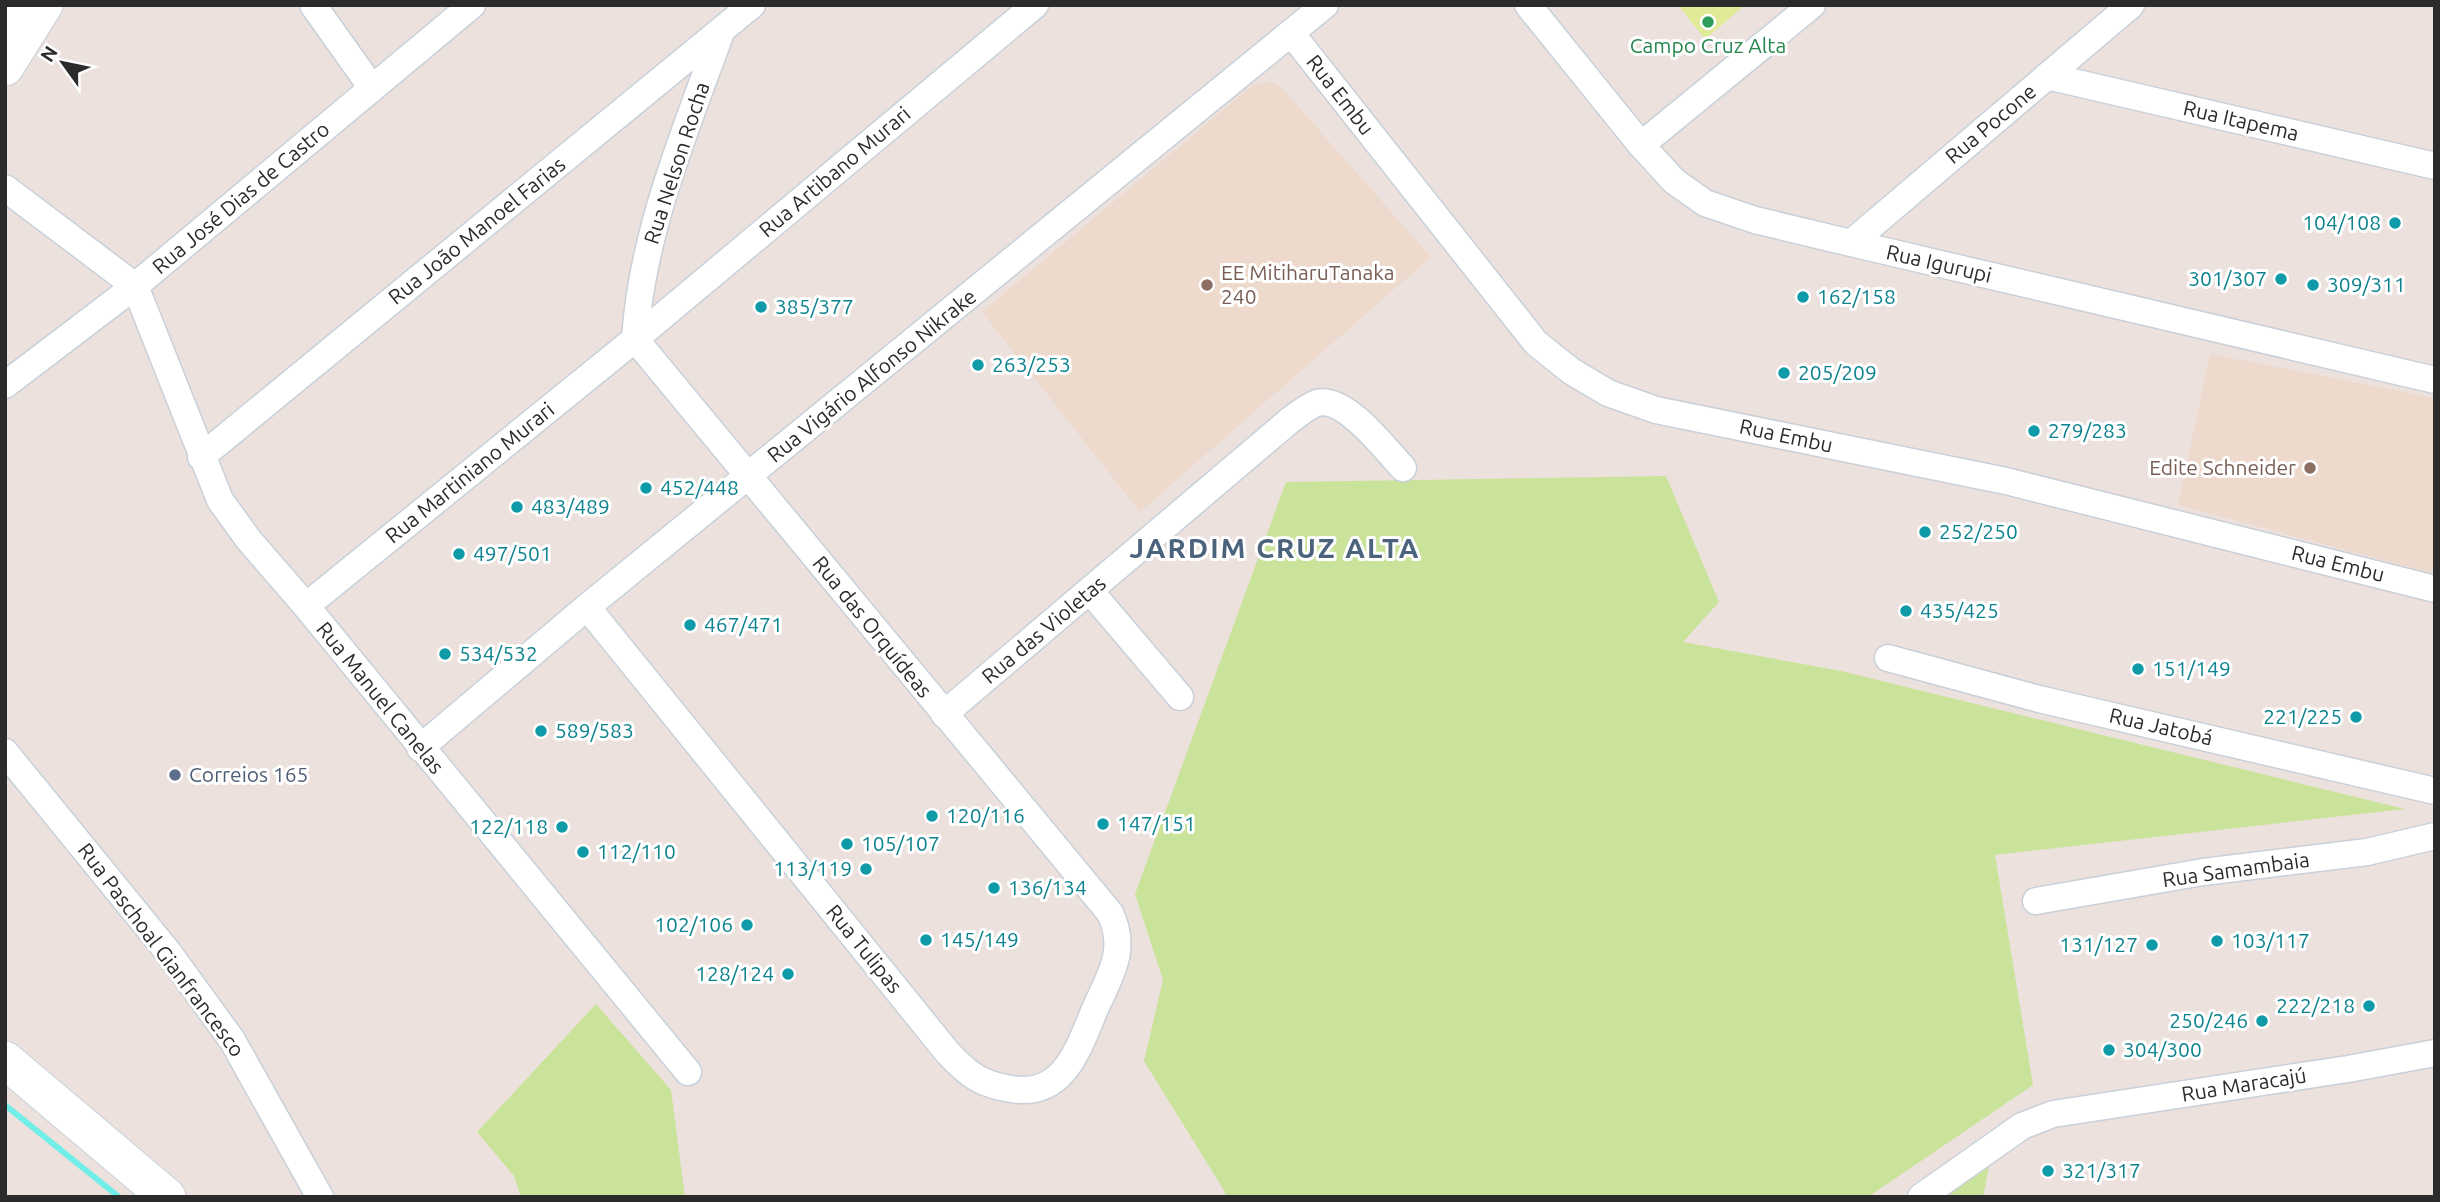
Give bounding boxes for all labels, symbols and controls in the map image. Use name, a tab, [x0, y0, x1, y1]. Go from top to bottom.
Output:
marker: Campo Cruz Alta	[1700, 14, 1716, 30]
north arrow	[28, 28, 98, 98]
place label: Campo Cruz Alta	[1630, 33, 1786, 57]
text: N	[36, 42, 62, 66]
street label: Rua Embu	[1302, 50, 1379, 139]
street label: Rua Pocone	[1940, 78, 2041, 168]
street label: Rua Nelson Rocha	[639, 79, 714, 247]
street label: Rua Itapema	[2181, 95, 2301, 145]
street label: Rua Artibano Murari	[754, 101, 915, 241]
street label: Rua José Dias de Castro	[147, 116, 334, 278]
street label: Rua João Manoel Farias	[383, 152, 570, 309]
place label: 104/108	[2302, 210, 2381, 234]
marker: 104/108	[2387, 215, 2403, 231]
street label: Rua Igurupi	[1884, 239, 1994, 287]
place label: EE MitiharuTanaka 240	[1221, 260, 1395, 308]
place label: 301/307	[2188, 266, 2267, 290]
marker: 301/307	[2273, 271, 2289, 287]
place label: 309/311	[2327, 272, 2406, 296]
marker: EE MitiharuTanaka 240	[1199, 277, 1215, 293]
marker: 309/311	[2305, 277, 2321, 293]
street label: Rua Vigário Alfonso Nikrake	[762, 284, 981, 467]
place label: 162/158	[1817, 284, 1896, 308]
marker: 162/158	[1795, 289, 1811, 305]
place label: 385/377	[775, 294, 854, 318]
marker: 385/377	[753, 299, 769, 315]
place label: 263/253	[992, 352, 1071, 376]
marker: 263/253	[970, 357, 986, 373]
place label: 205/209	[1798, 360, 1877, 384]
marker: 205/209	[1776, 365, 1792, 381]
street label: Rua Martiniano Murari	[380, 397, 559, 548]
street label: Rua Embu	[1737, 413, 1835, 457]
place label: 279/283	[2048, 418, 2127, 442]
marker: 279/283	[2026, 423, 2042, 439]
place label: Edite Schneider	[2149, 455, 2296, 479]
marker: Edite Schneider	[2302, 460, 2318, 476]
place label: 452/448	[660, 475, 739, 499]
marker: 452/448	[638, 480, 654, 496]
place label: 483/489	[531, 494, 610, 518]
marker: 483/489	[509, 499, 525, 515]
place label: 252/250	[1939, 519, 2018, 543]
marker: 252/250	[1917, 524, 1933, 540]
district label: JARDIM CRUZ ALTA	[1130, 532, 1420, 563]
street label: Rua Embu	[2289, 540, 2387, 586]
place label: 497/501	[473, 541, 552, 565]
marker: 497/501	[451, 546, 467, 562]
street label: Rua das Orquídeas	[808, 551, 937, 702]
street label: Rua das Violetas	[977, 570, 1110, 688]
place label: 435/425	[1920, 598, 1999, 622]
marker: 435/425	[1898, 603, 1914, 619]
place label: 467/471	[704, 612, 783, 636]
street label: Rua Manuel Canelas	[312, 617, 449, 778]
marker: 467/471	[682, 617, 698, 633]
place label: 534/532	[459, 641, 538, 665]
marker: 534/532	[437, 646, 453, 662]
place label: 151/149	[2152, 656, 2231, 680]
marker: 151/149	[2130, 661, 2146, 677]
street label: Rua Jatobá	[2107, 702, 2215, 750]
place label: 221/225	[2263, 704, 2342, 728]
marker: 221/225	[2348, 709, 2364, 725]
place label: 589/583	[555, 718, 634, 742]
marker: 589/583	[533, 723, 549, 739]
place label: Correios 165	[189, 762, 308, 786]
marker: Correios 165	[167, 767, 183, 783]
place label: 120/116	[946, 803, 1025, 827]
marker: 120/116	[924, 808, 940, 824]
place label: 147/151	[1117, 811, 1196, 835]
place label: 122/118	[469, 814, 548, 838]
marker: 147/151	[1095, 816, 1111, 832]
marker: 122/118	[554, 819, 570, 835]
place label: 105/107	[861, 831, 940, 855]
marker: 105/107	[839, 836, 855, 852]
street label: Rua Paschoal Gianfrancesco	[74, 838, 250, 1061]
place label: 112/110	[597, 839, 676, 863]
marker: 112/110	[575, 844, 591, 860]
street label: Rua Samambaia	[2161, 847, 2311, 891]
place label: 113/119	[773, 856, 852, 880]
marker: 113/119	[858, 861, 874, 877]
place label: 136/134	[1008, 875, 1087, 899]
marker: 136/134	[986, 880, 1002, 896]
street label: Rua Tulipas	[822, 899, 908, 997]
place label: 102/106	[654, 912, 733, 936]
marker: 102/106	[739, 917, 755, 933]
place label: 145/149	[940, 927, 1019, 951]
place label: 103/117	[2231, 928, 2310, 952]
marker: 145/149	[918, 932, 934, 948]
place label: 131/127	[2059, 932, 2138, 956]
marker: 103/117	[2209, 933, 2225, 949]
marker: 131/127	[2144, 937, 2160, 953]
place label: 128/124	[695, 961, 774, 985]
marker: 128/124	[780, 966, 796, 982]
place label: 222/218	[2276, 993, 2355, 1017]
marker: 222/218	[2361, 998, 2377, 1014]
place label: 250/246	[2169, 1008, 2248, 1032]
marker: 250/246	[2254, 1013, 2270, 1029]
place label: 304/300	[2123, 1037, 2202, 1061]
marker: 304/300	[2101, 1042, 2117, 1058]
street label: Rua Maracajú	[2180, 1062, 2308, 1106]
place label: 321/317	[2062, 1158, 2141, 1182]
marker: 321/317	[2040, 1163, 2056, 1179]

